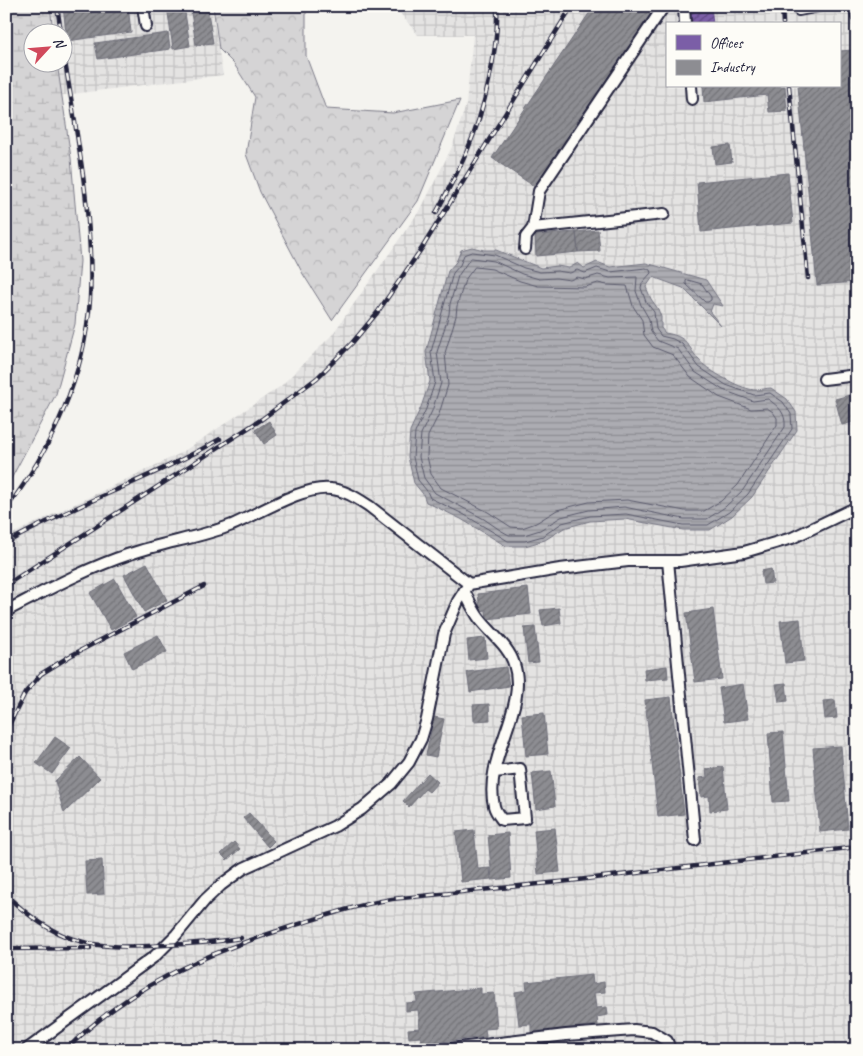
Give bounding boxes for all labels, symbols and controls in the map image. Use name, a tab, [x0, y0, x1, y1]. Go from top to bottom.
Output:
north arrow	[22, 22, 72, 72]
legend	[666, 22, 840, 88]
text: Offices	[710, 34, 744, 53]
text: N	[50, 35, 70, 52]
text: Industry	[710, 58, 757, 77]

